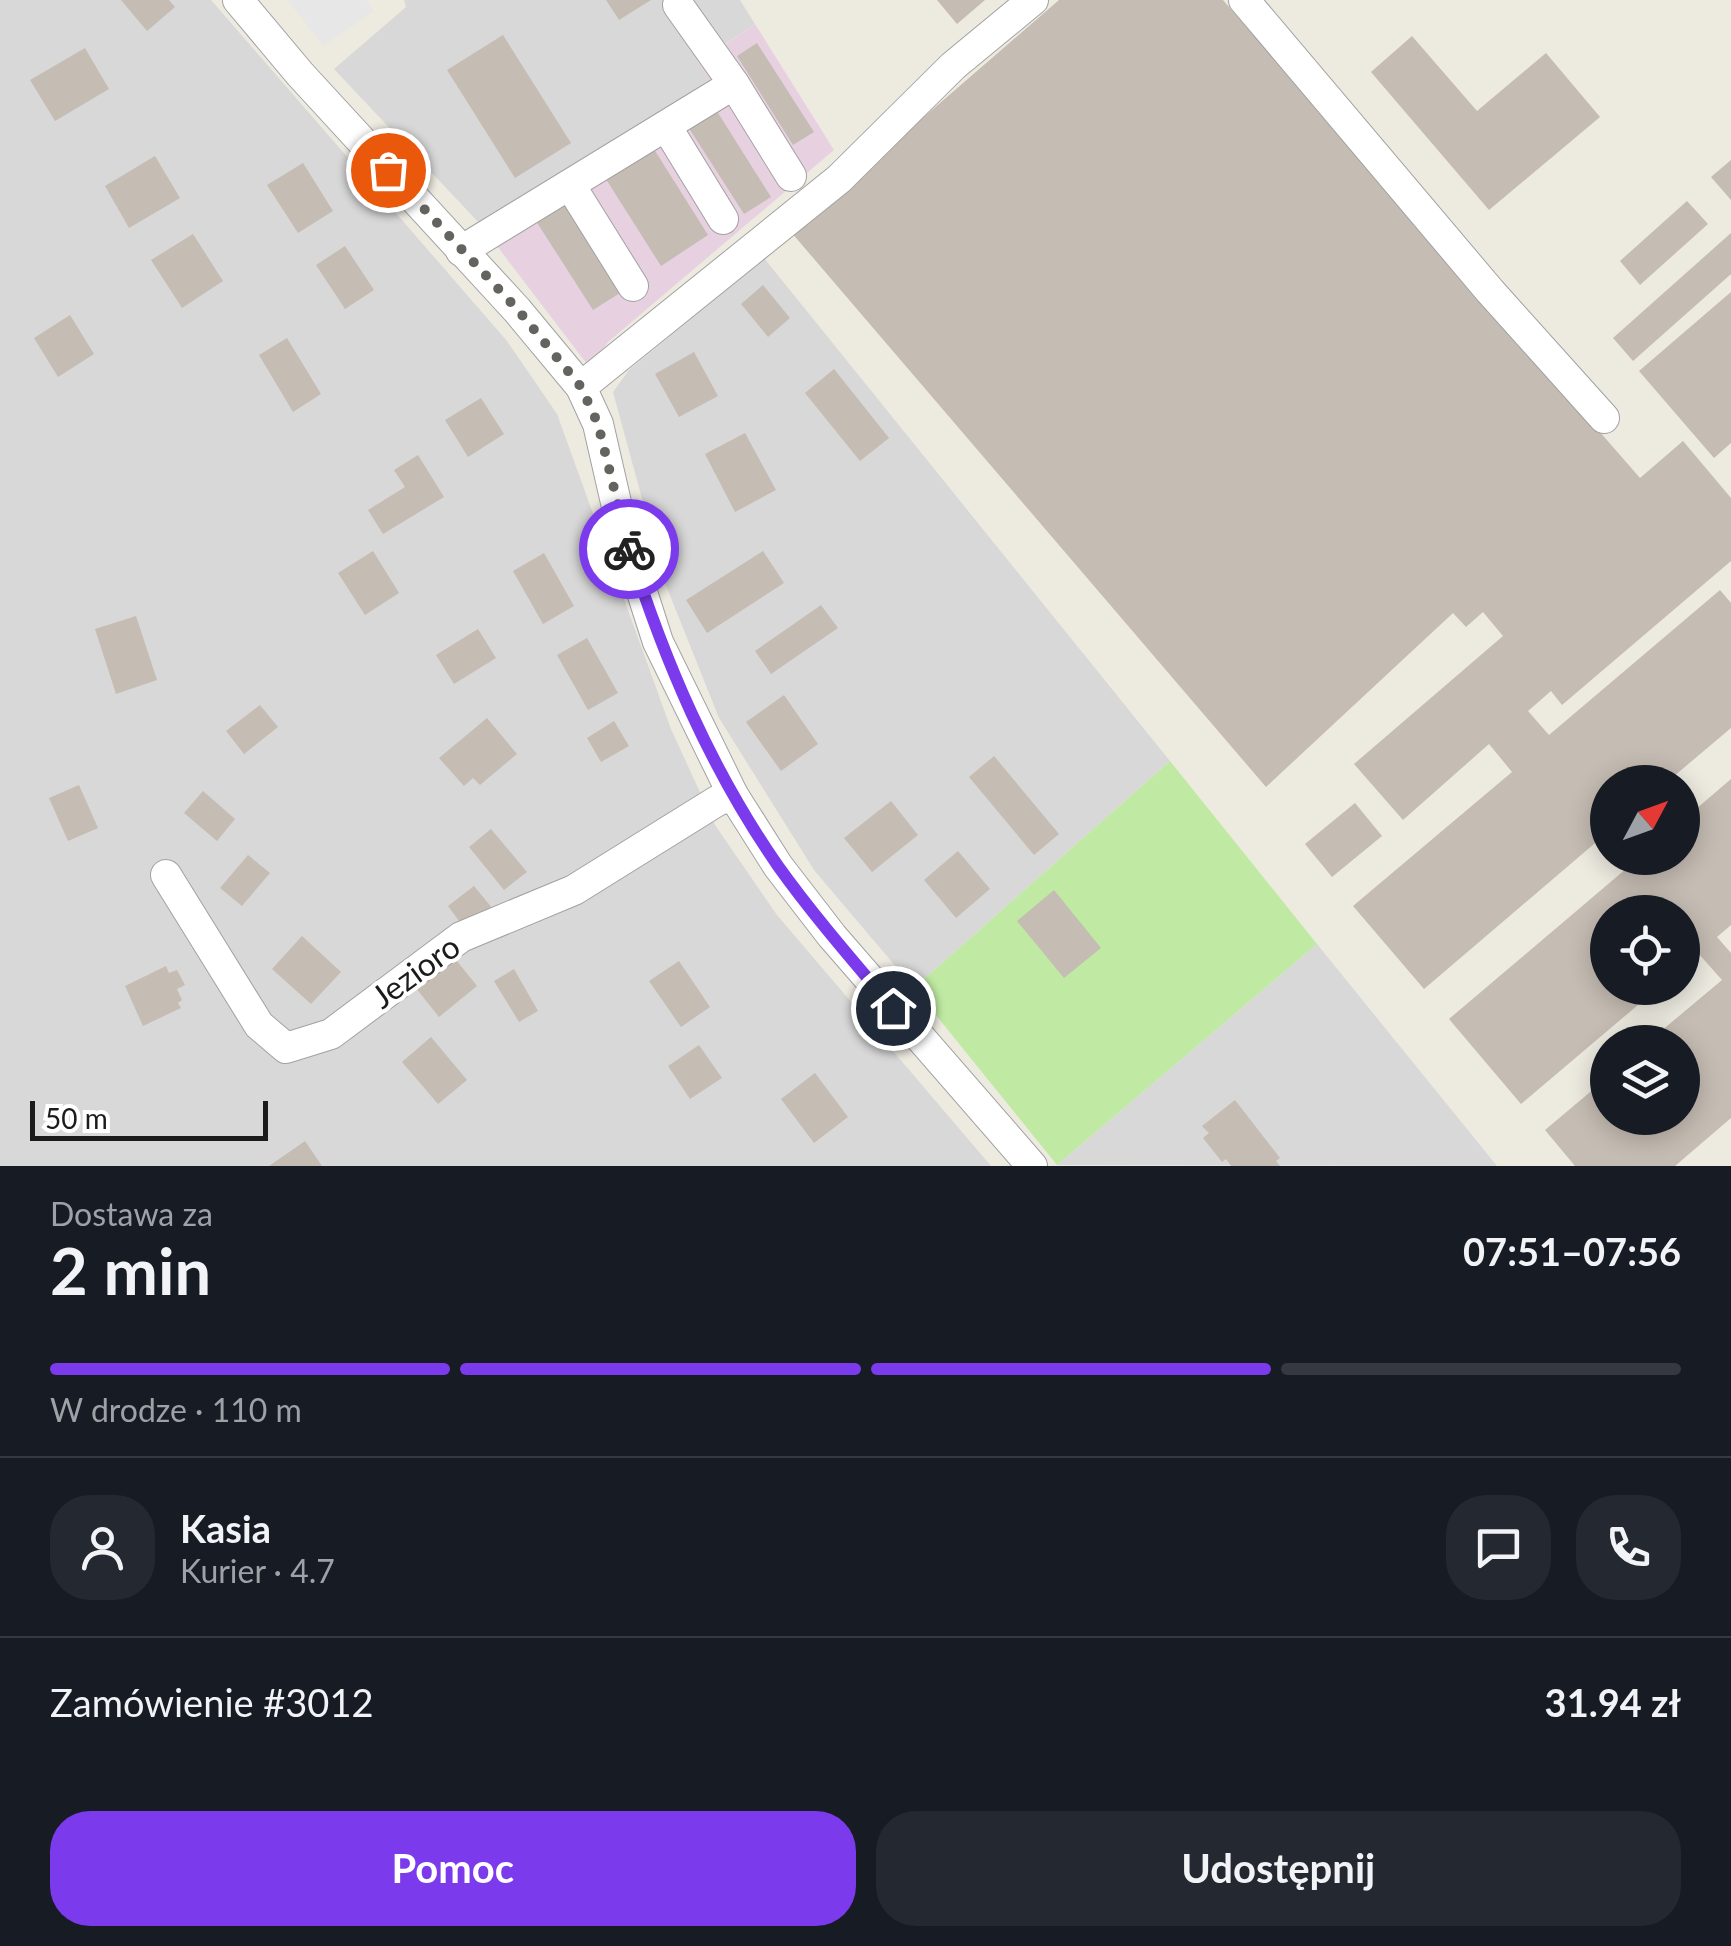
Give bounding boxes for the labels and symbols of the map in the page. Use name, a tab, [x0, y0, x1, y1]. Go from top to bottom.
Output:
pin	[346, 128, 431, 213]
courier	[579, 499, 679, 599]
north arrow	[1590, 765, 1700, 875]
street label: Jezioro	[364, 926, 467, 1016]
pin	[851, 966, 936, 1051]
scale bar	[30, 1096, 268, 1140]

